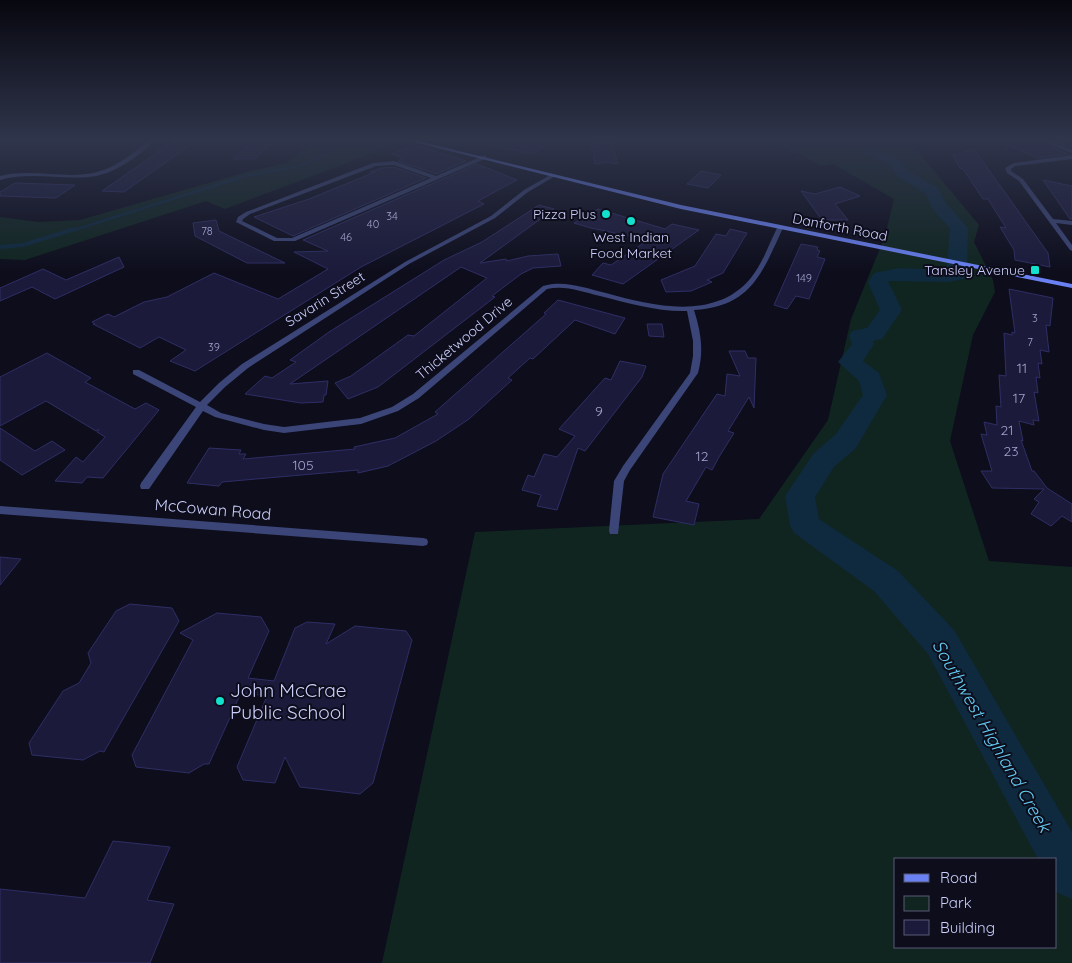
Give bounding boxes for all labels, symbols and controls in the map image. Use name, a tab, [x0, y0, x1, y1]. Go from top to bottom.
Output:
place label: Pizza Plus	[533, 205, 596, 223]
marker: Pizza Plus	[600, 208, 612, 220]
house number: 34	[386, 209, 398, 223]
street label: Danforth Road	[791, 209, 889, 245]
marker: West Indian Food Market	[625, 215, 637, 227]
house number: 40	[367, 217, 379, 231]
house number: 78	[201, 224, 213, 238]
place label: West Indian Food Market	[590, 228, 672, 262]
house number: 46	[340, 230, 352, 244]
place label: Tansley Avenue	[924, 261, 1025, 279]
marker: Tansley Avenue	[1029, 264, 1041, 276]
street label: Savarin Street	[282, 267, 368, 331]
house number: 149	[796, 271, 812, 285]
street label: Thicketwood Drive	[412, 292, 516, 384]
house number: 3	[1032, 311, 1038, 325]
house number: 7	[1027, 335, 1033, 349]
house number: 39	[208, 340, 220, 354]
house number: 11	[1017, 359, 1027, 377]
house number: 17	[1013, 389, 1025, 407]
house number: 9	[595, 402, 603, 420]
house number: 21	[1001, 421, 1013, 439]
house number: 23	[1003, 442, 1019, 460]
house number: 12	[696, 447, 709, 465]
house number: 105	[292, 456, 314, 474]
street label: McCowan Road	[154, 494, 272, 524]
water label: Southwest Highland Creek	[927, 636, 1057, 838]
place label: John McCrae Public School	[230, 678, 347, 724]
marker: John McCrae Public School	[214, 695, 226, 707]
legend	[894, 858, 1057, 948]
text: Road	[940, 868, 977, 887]
text: Park	[940, 893, 972, 912]
text: Building	[940, 918, 995, 937]

